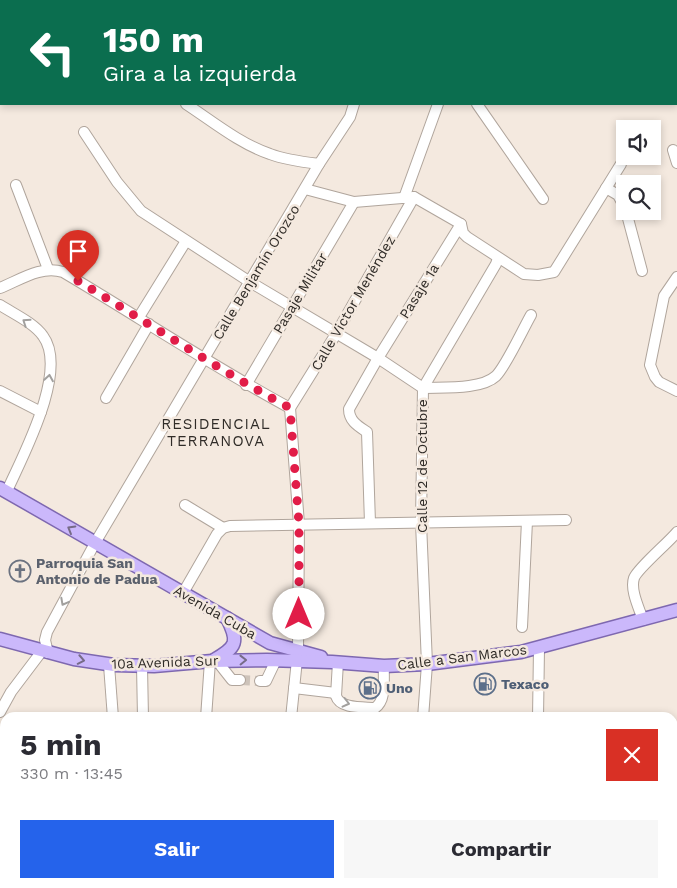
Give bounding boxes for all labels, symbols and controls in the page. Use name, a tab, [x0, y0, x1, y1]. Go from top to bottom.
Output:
text: 150 m	[103, 19, 204, 61]
icon: left	[20, 20, 85, 85]
text: Gira a la izquierda	[103, 61, 297, 86]
map controls	[616, 120, 661, 220]
button: sound	[616, 120, 661, 165]
button: search	[616, 175, 661, 220]
street label: Calle Benjamín Orozco	[209, 202, 303, 342]
pin	[57, 230, 99, 281]
street label: Calle Victor Menéndez	[308, 233, 398, 373]
icon: arrive	[64, 237, 92, 265]
street label: Pasaje Militar	[270, 249, 331, 336]
street label: Pasaje 1a	[396, 261, 442, 321]
one-way arrow	[22, 319, 32, 328]
one-way arrow	[44, 374, 54, 382]
street label: Calle 12 de Octubre	[414, 399, 430, 533]
district label: RESIDENCIAL TERRANOVA	[161, 415, 271, 450]
one-way arrow	[68, 526, 77, 536]
place label: Parroquia San Antonio de Padua	[36, 555, 159, 587]
church icon: Parroquia San Antonio de Padua	[8, 559, 32, 583]
street label: Avenida Cuba	[171, 582, 259, 642]
position arrow	[272, 587, 324, 639]
one-way arrow	[60, 596, 70, 605]
street label: Calle a San Marcos	[396, 641, 528, 673]
street label: 10a Avenida Sur	[111, 652, 219, 672]
one-way arrow	[77, 655, 86, 665]
one-way arrow	[240, 655, 247, 665]
fuel station icon: Texaco	[473, 672, 497, 696]
fuel station icon: Uno	[358, 676, 382, 700]
place label: Texaco	[501, 676, 549, 692]
place label: Uno	[386, 680, 413, 696]
one-way arrow	[341, 698, 350, 708]
text: 5 min	[20, 727, 102, 762]
button: close	[606, 729, 658, 781]
text: 330 m · 13:45	[20, 764, 123, 783]
button: Salir	[20, 820, 334, 878]
button: Compartir	[344, 820, 658, 878]

